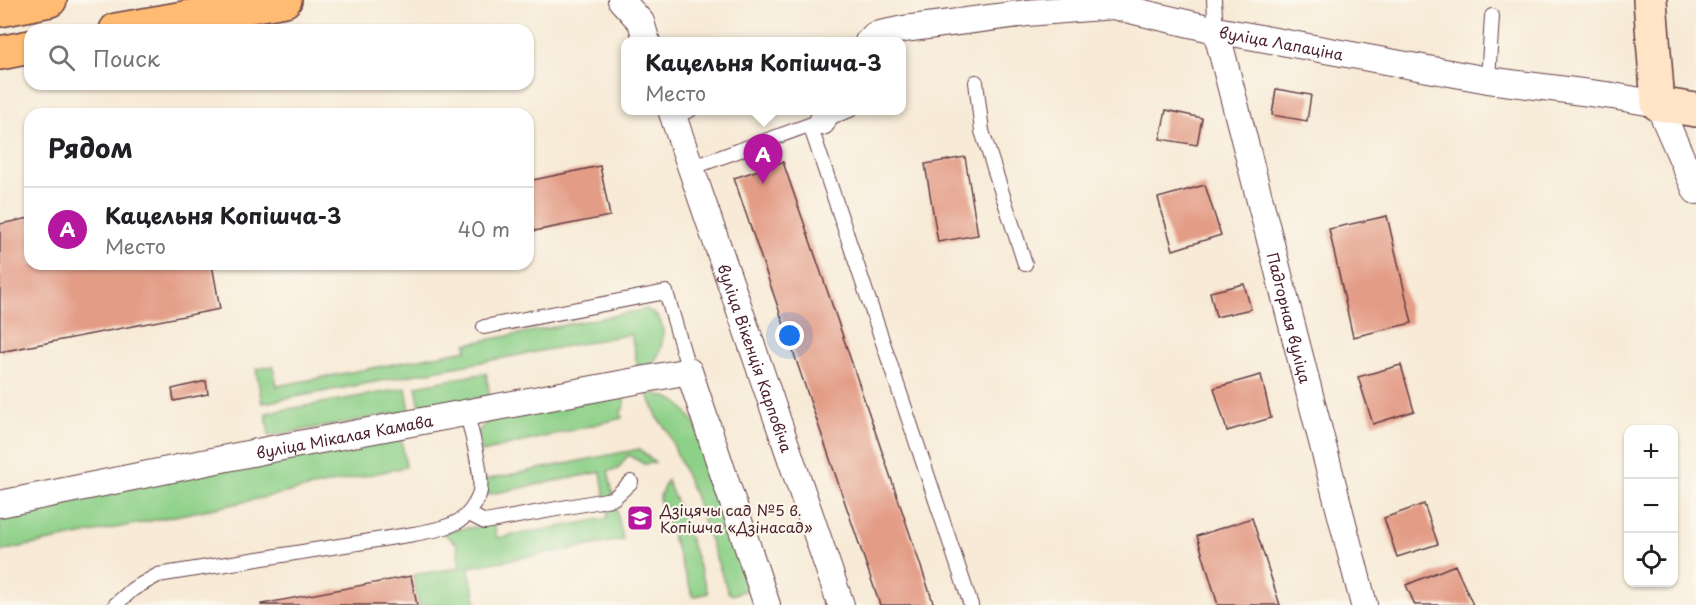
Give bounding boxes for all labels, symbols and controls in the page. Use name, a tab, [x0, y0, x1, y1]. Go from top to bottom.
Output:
street label: вуліца Лапаціна	[1217, 19, 1345, 65]
search box	[24, 24, 534, 90]
popup	[621, 37, 906, 115]
icon: search	[45, 41, 78, 74]
text: Поиск	[93, 41, 160, 74]
text: Кацельня Копішча-3	[645, 45, 882, 78]
text: Место	[645, 78, 706, 108]
text: Рядом	[48, 128, 133, 167]
pin: A	[744, 134, 783, 184]
text: Кацельня Копішча-3	[105, 198, 341, 231]
text: A	[60, 214, 75, 244]
text: 40 m	[458, 214, 510, 244]
text: Место	[105, 231, 166, 261]
street label: Падгорная вуліца	[1262, 250, 1318, 386]
street label: вуліца Вікенція Карповіча	[713, 260, 799, 456]
your location	[775, 321, 804, 350]
street label: вуліца Мікалая Камава	[254, 408, 435, 463]
map controls	[1624, 425, 1678, 587]
button: +	[1624, 425, 1678, 479]
button: −	[1624, 479, 1678, 533]
place label: Дзіцячы сад №5 в. Копішча «Дзінасад»	[659, 498, 813, 538]
school or university icon: Дзіцячы сад №5 в. Копішча «Дзінасад»	[625, 503, 655, 533]
button: locate	[1624, 533, 1678, 587]

